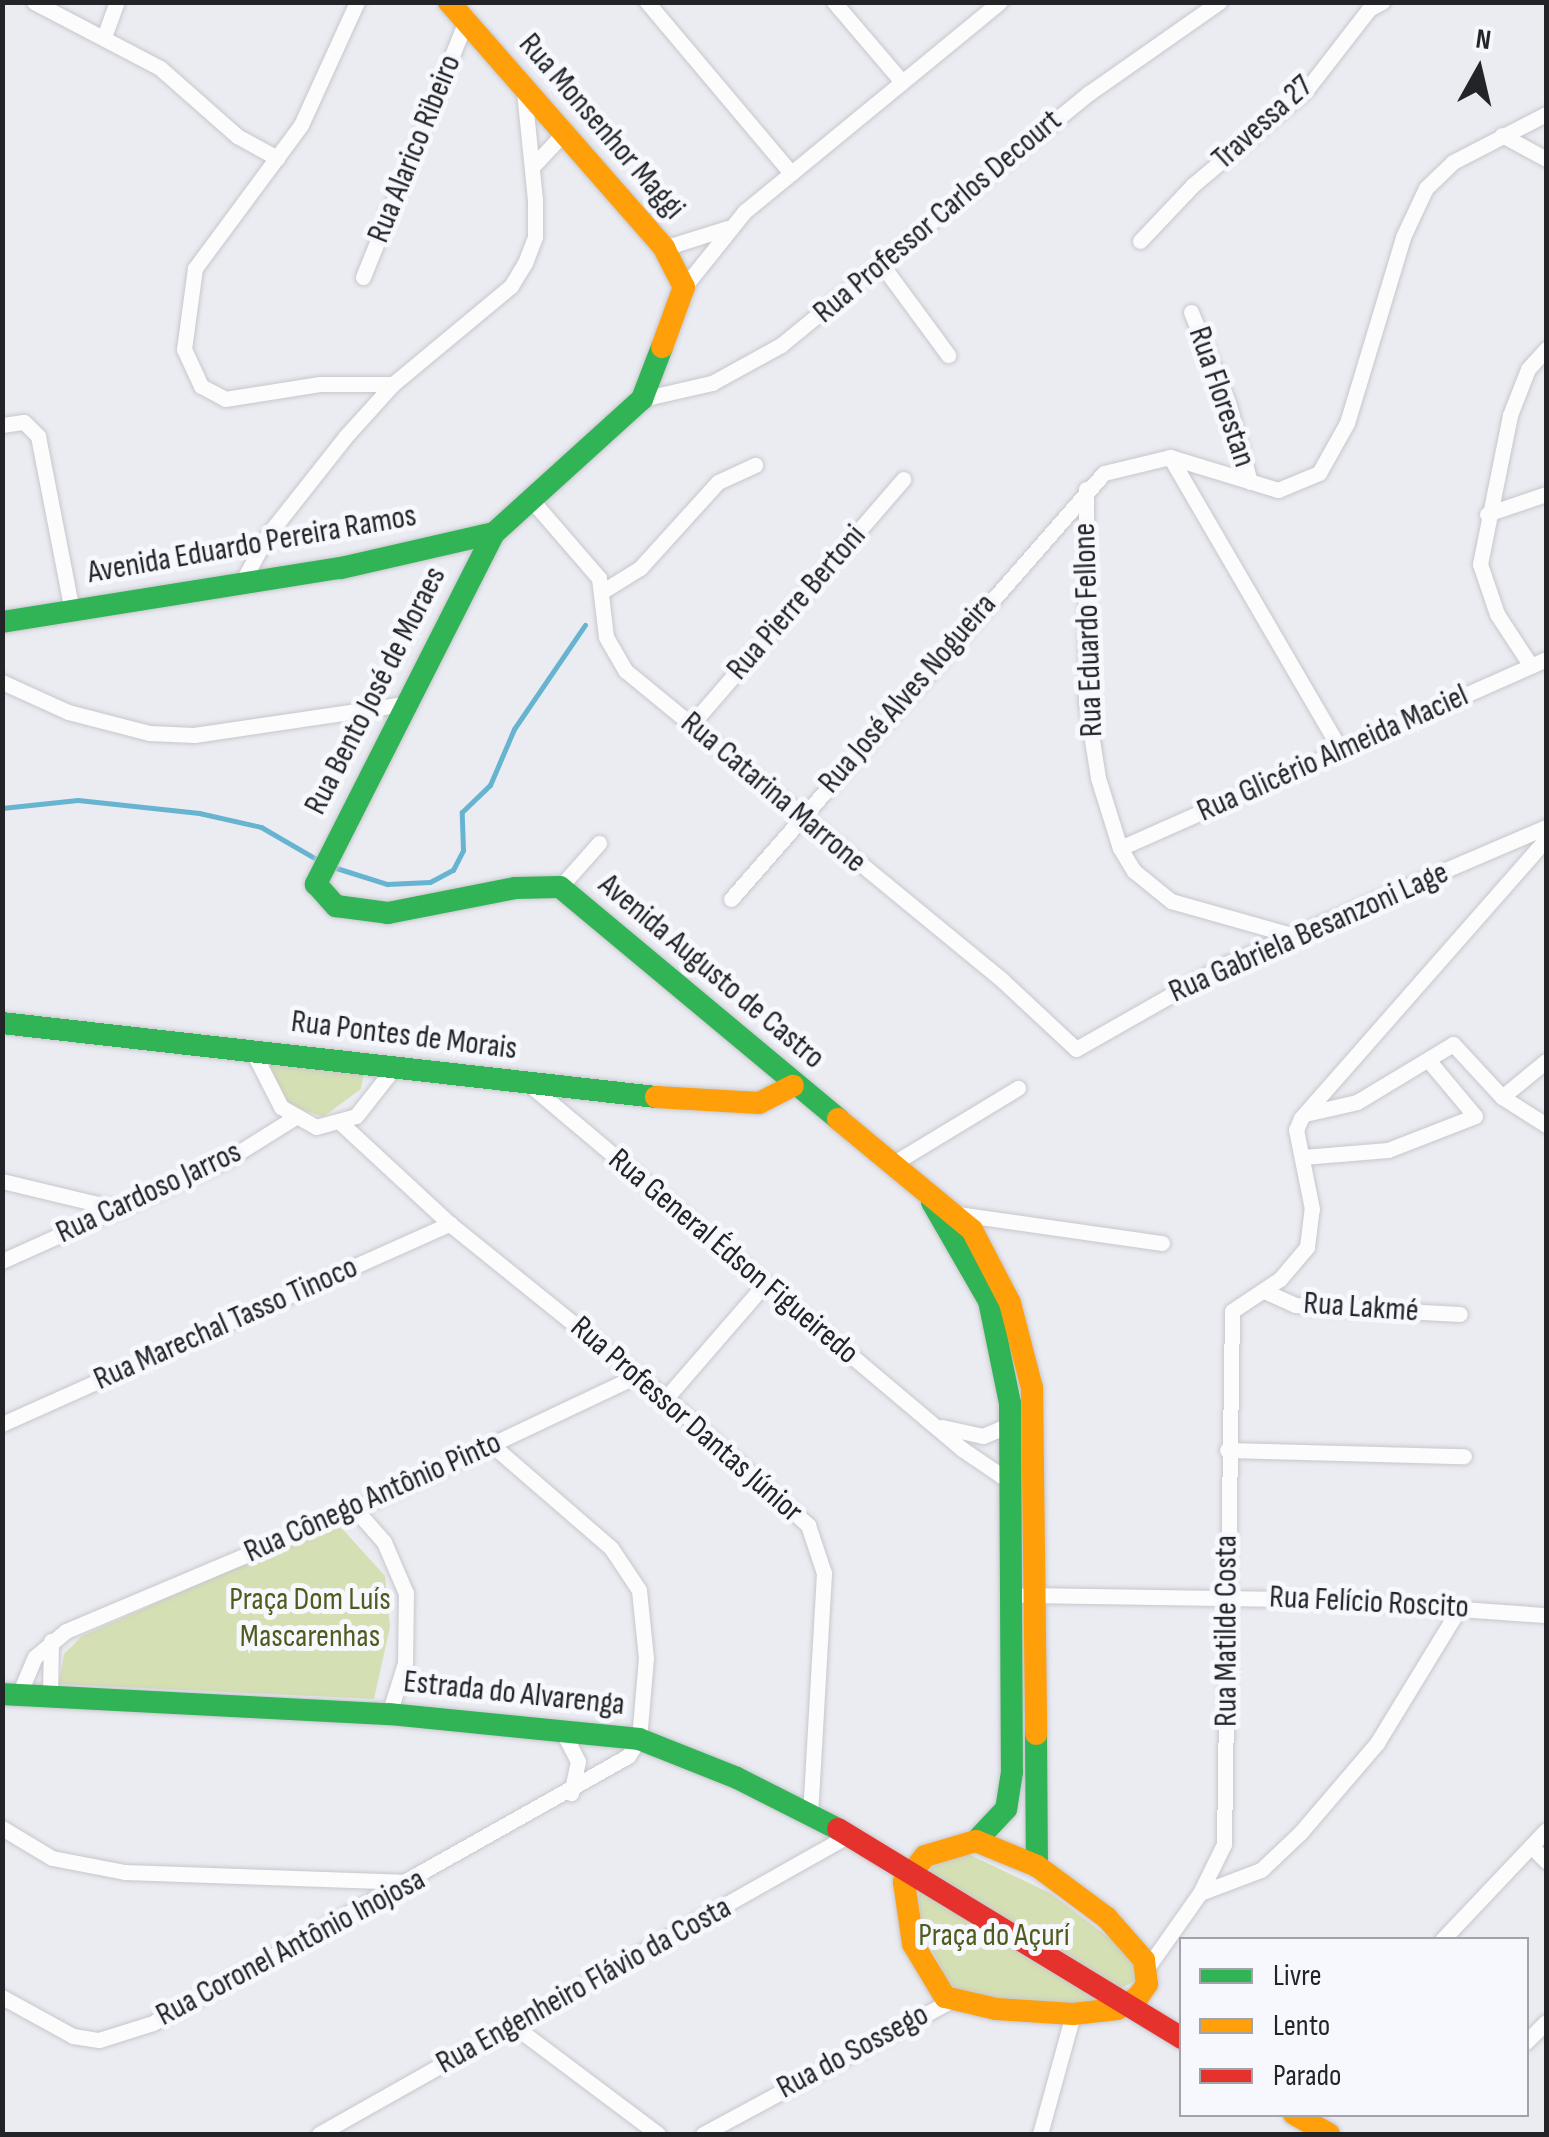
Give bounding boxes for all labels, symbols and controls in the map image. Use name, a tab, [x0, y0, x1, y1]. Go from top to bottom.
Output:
north arrow	[1429, 20, 1529, 120]
text: N	[1474, 22, 1493, 57]
street label: Rua Monsenhor Maggi	[510, 26, 692, 228]
street label: Rua Alarico Ribeiro	[360, 50, 470, 248]
street label: Travessa 27	[1205, 68, 1321, 178]
street label: Rua Professor Carlos Decourt	[806, 102, 1070, 332]
street label: Rua Florestan	[1179, 322, 1263, 472]
street label: Avenida Eduardo Pereira Ramos	[85, 497, 419, 593]
street label: Rua Pierre Bertoni	[719, 518, 875, 688]
street label: Rua Eduardo Fellone	[1066, 522, 1112, 738]
street label: Rua Bento José de Moraes	[297, 561, 455, 821]
street label: Rua José Alves Nogueira	[811, 586, 1005, 802]
street label: Rua Glicério Almeida Maciel	[1192, 677, 1474, 831]
street label: Rua Catarina Marrone	[673, 704, 873, 882]
street label: Rua Gabriela Besanzoni Lage	[1163, 854, 1455, 1012]
street label: Avenida Augusto de Castro	[590, 866, 832, 1078]
street label: Rua Pontes de Morais	[289, 1003, 519, 1069]
street label: Rua Cardoso Jarros	[50, 1133, 248, 1253]
street label: Rua General Édson Figueiredo	[600, 1141, 866, 1373]
street label: Rua Marechal Tasso Tinoco	[88, 1249, 364, 1399]
street label: Rua Lakmé	[1302, 1285, 1420, 1331]
street label: Rua Professor Dantas Júnior	[562, 1309, 810, 1531]
street label: Rua Cônego Antônio Pinto	[239, 1424, 507, 1572]
street label: Rua Matilde Costa	[1208, 1535, 1246, 1727]
street label: Rua Felício Roscito	[1268, 1579, 1470, 1627]
park label: Praça Dom Luís Mascarenhas	[229, 1582, 391, 1657]
street label: Estrada do Alvarenga	[402, 1663, 626, 1725]
street label: Rua Coronel Antônio Inojosa	[150, 1861, 432, 2035]
street label: Rua Engenheiro Flávio da Costa	[430, 1889, 738, 2083]
park label: Praça do Açurí	[918, 1917, 1070, 1955]
legend	[1179, 1937, 1529, 2117]
text: Livre	[1273, 1958, 1321, 1994]
street label: Rua do Sossego	[771, 1996, 935, 2108]
text: Lento	[1273, 2008, 1330, 2044]
text: Parado	[1273, 2058, 1341, 2094]

